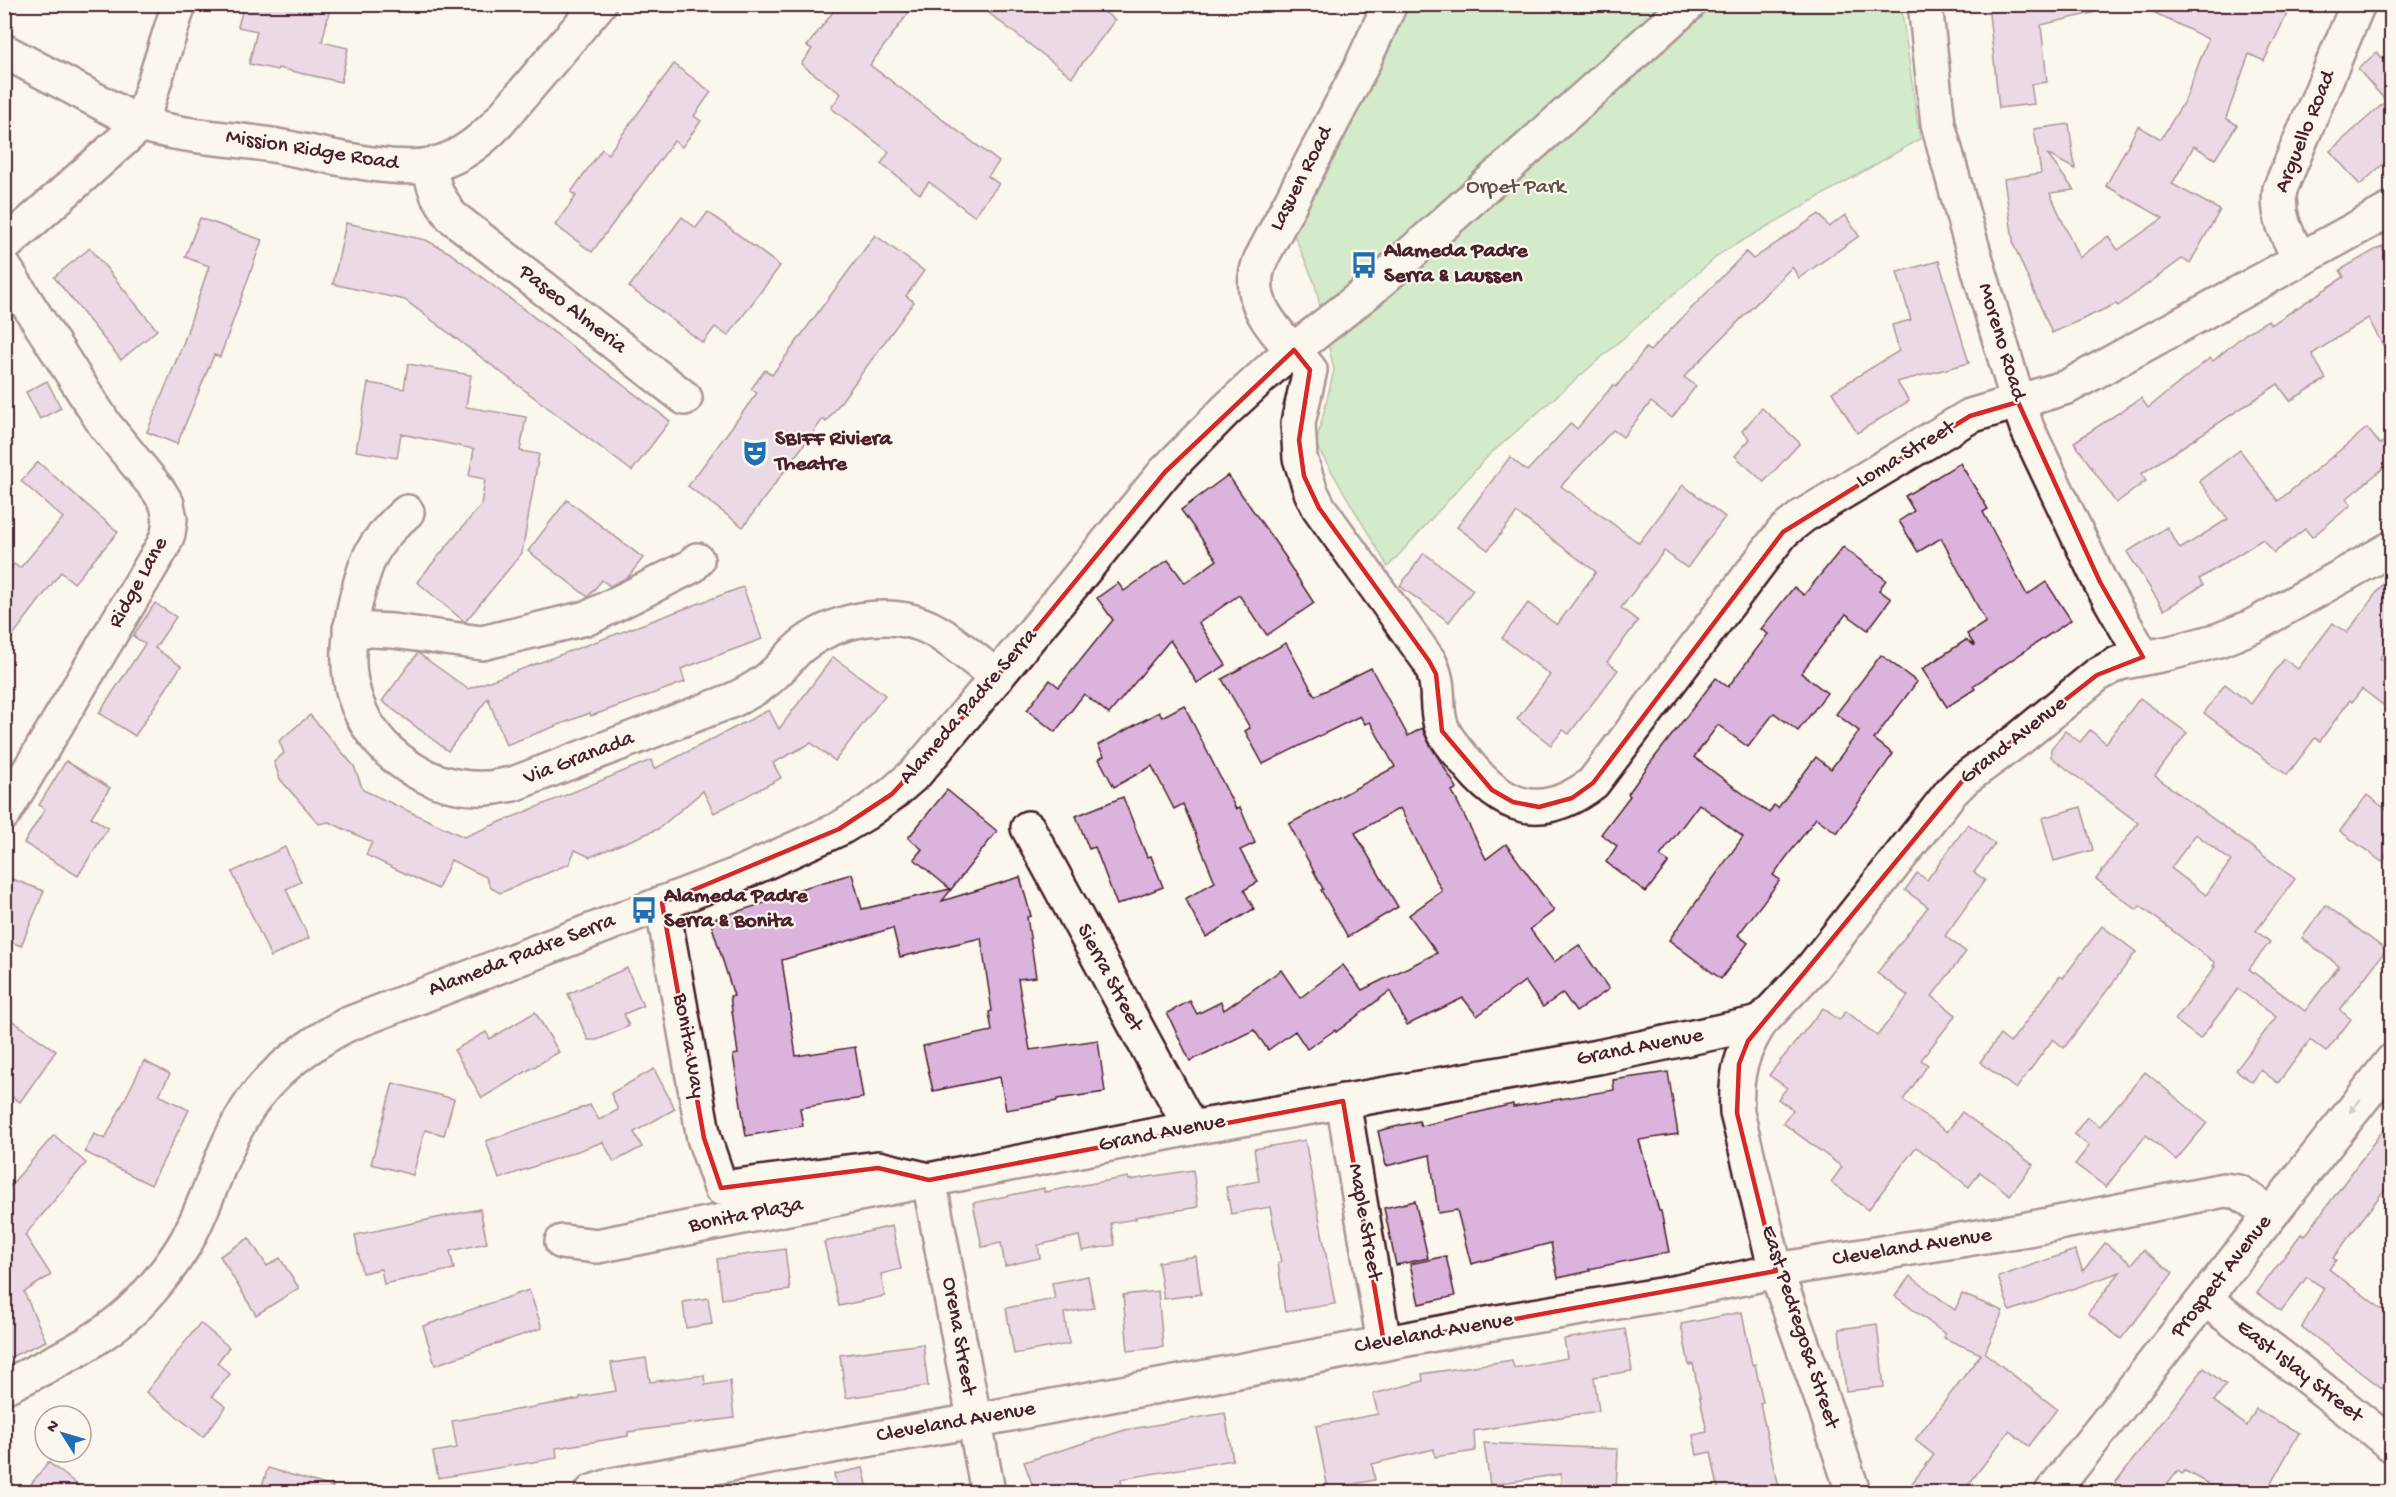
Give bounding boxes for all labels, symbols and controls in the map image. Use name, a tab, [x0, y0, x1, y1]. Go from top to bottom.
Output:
street label: Arguello Road	[2270, 65, 2343, 197]
street label: Lasuen Road	[1265, 121, 1340, 236]
street label: Mission Ridge Road	[224, 125, 402, 178]
park label: Orpet Park	[1466, 175, 1568, 201]
place label: Alameda Padre Serra & Laussen	[1383, 239, 1528, 290]
bus stop icon: Alameda Padre Serra & Laussen	[1349, 250, 1379, 280]
street label: Paseo Almeria	[512, 259, 632, 361]
street label: Moreno Road	[1971, 280, 2032, 406]
street label: Loma Street	[1852, 414, 1962, 495]
place label: SBIFF Riviera Theatre	[773, 427, 893, 478]
theatre icon: SBIFF Riviera Theatre	[740, 438, 770, 468]
street label: Ridge Lane	[103, 532, 175, 633]
street label: Alameda Padre Serra	[894, 623, 1044, 790]
street label: Grand Avenue	[1955, 691, 2073, 791]
street label: Via Granada	[519, 726, 639, 792]
place label: Alameda Padre Serra & Bonita	[663, 884, 808, 935]
bus stop icon: Alameda Padre Serra & Bonita	[629, 895, 659, 925]
street label: Alameda Padre Serra	[425, 908, 620, 1004]
street label: Sierra Street	[1070, 920, 1149, 1038]
street label: Bonita Way	[666, 991, 710, 1101]
street label: Grand Avenue	[1574, 1023, 1706, 1073]
one-way arrow	[2348, 1098, 2361, 1114]
street label: Grand Avenue	[1096, 1109, 1228, 1159]
street label: Maple Street	[1341, 1161, 1387, 1285]
street label: Bonita Plaza	[686, 1192, 806, 1240]
street label: Prospect Avenue	[2165, 1210, 2279, 1345]
street label: East Pedregosa Street	[1754, 1222, 1845, 1434]
street label: Cleveland Avenue	[1830, 1222, 1994, 1273]
street label: Orena Street	[935, 1275, 981, 1399]
street label: Cleveland Avenue	[1352, 1307, 1516, 1361]
street label: East Islay Street	[2231, 1315, 2369, 1431]
street label: Cleveland Avenue	[874, 1396, 1038, 1450]
north arrow	[33, 1404, 93, 1464]
text: N	[43, 1417, 65, 1437]

